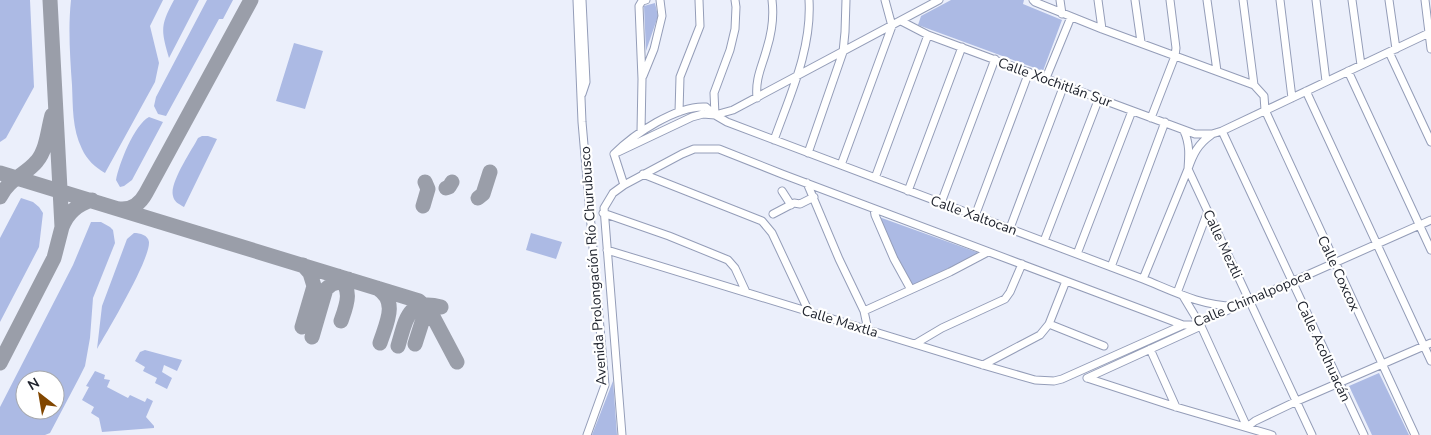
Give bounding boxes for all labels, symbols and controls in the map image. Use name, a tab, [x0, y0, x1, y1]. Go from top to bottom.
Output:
street label: Calle Xochitlán Sur	[995, 53, 1114, 112]
street label: Avenida Prolongación Río Churubusco	[576, 146, 611, 386]
street label: Calle Xaltocan	[928, 191, 1020, 240]
street label: Calle Meztli	[1198, 207, 1247, 282]
street label: Calle Coxcox	[1313, 233, 1365, 314]
street label: Calle Chimalpopoca	[1191, 265, 1314, 332]
street label: Calle Acolhuacán	[1292, 298, 1355, 405]
street label: Calle Maxtla	[799, 301, 880, 342]
north arrow	[15, 370, 65, 420]
text: N	[24, 373, 43, 395]

